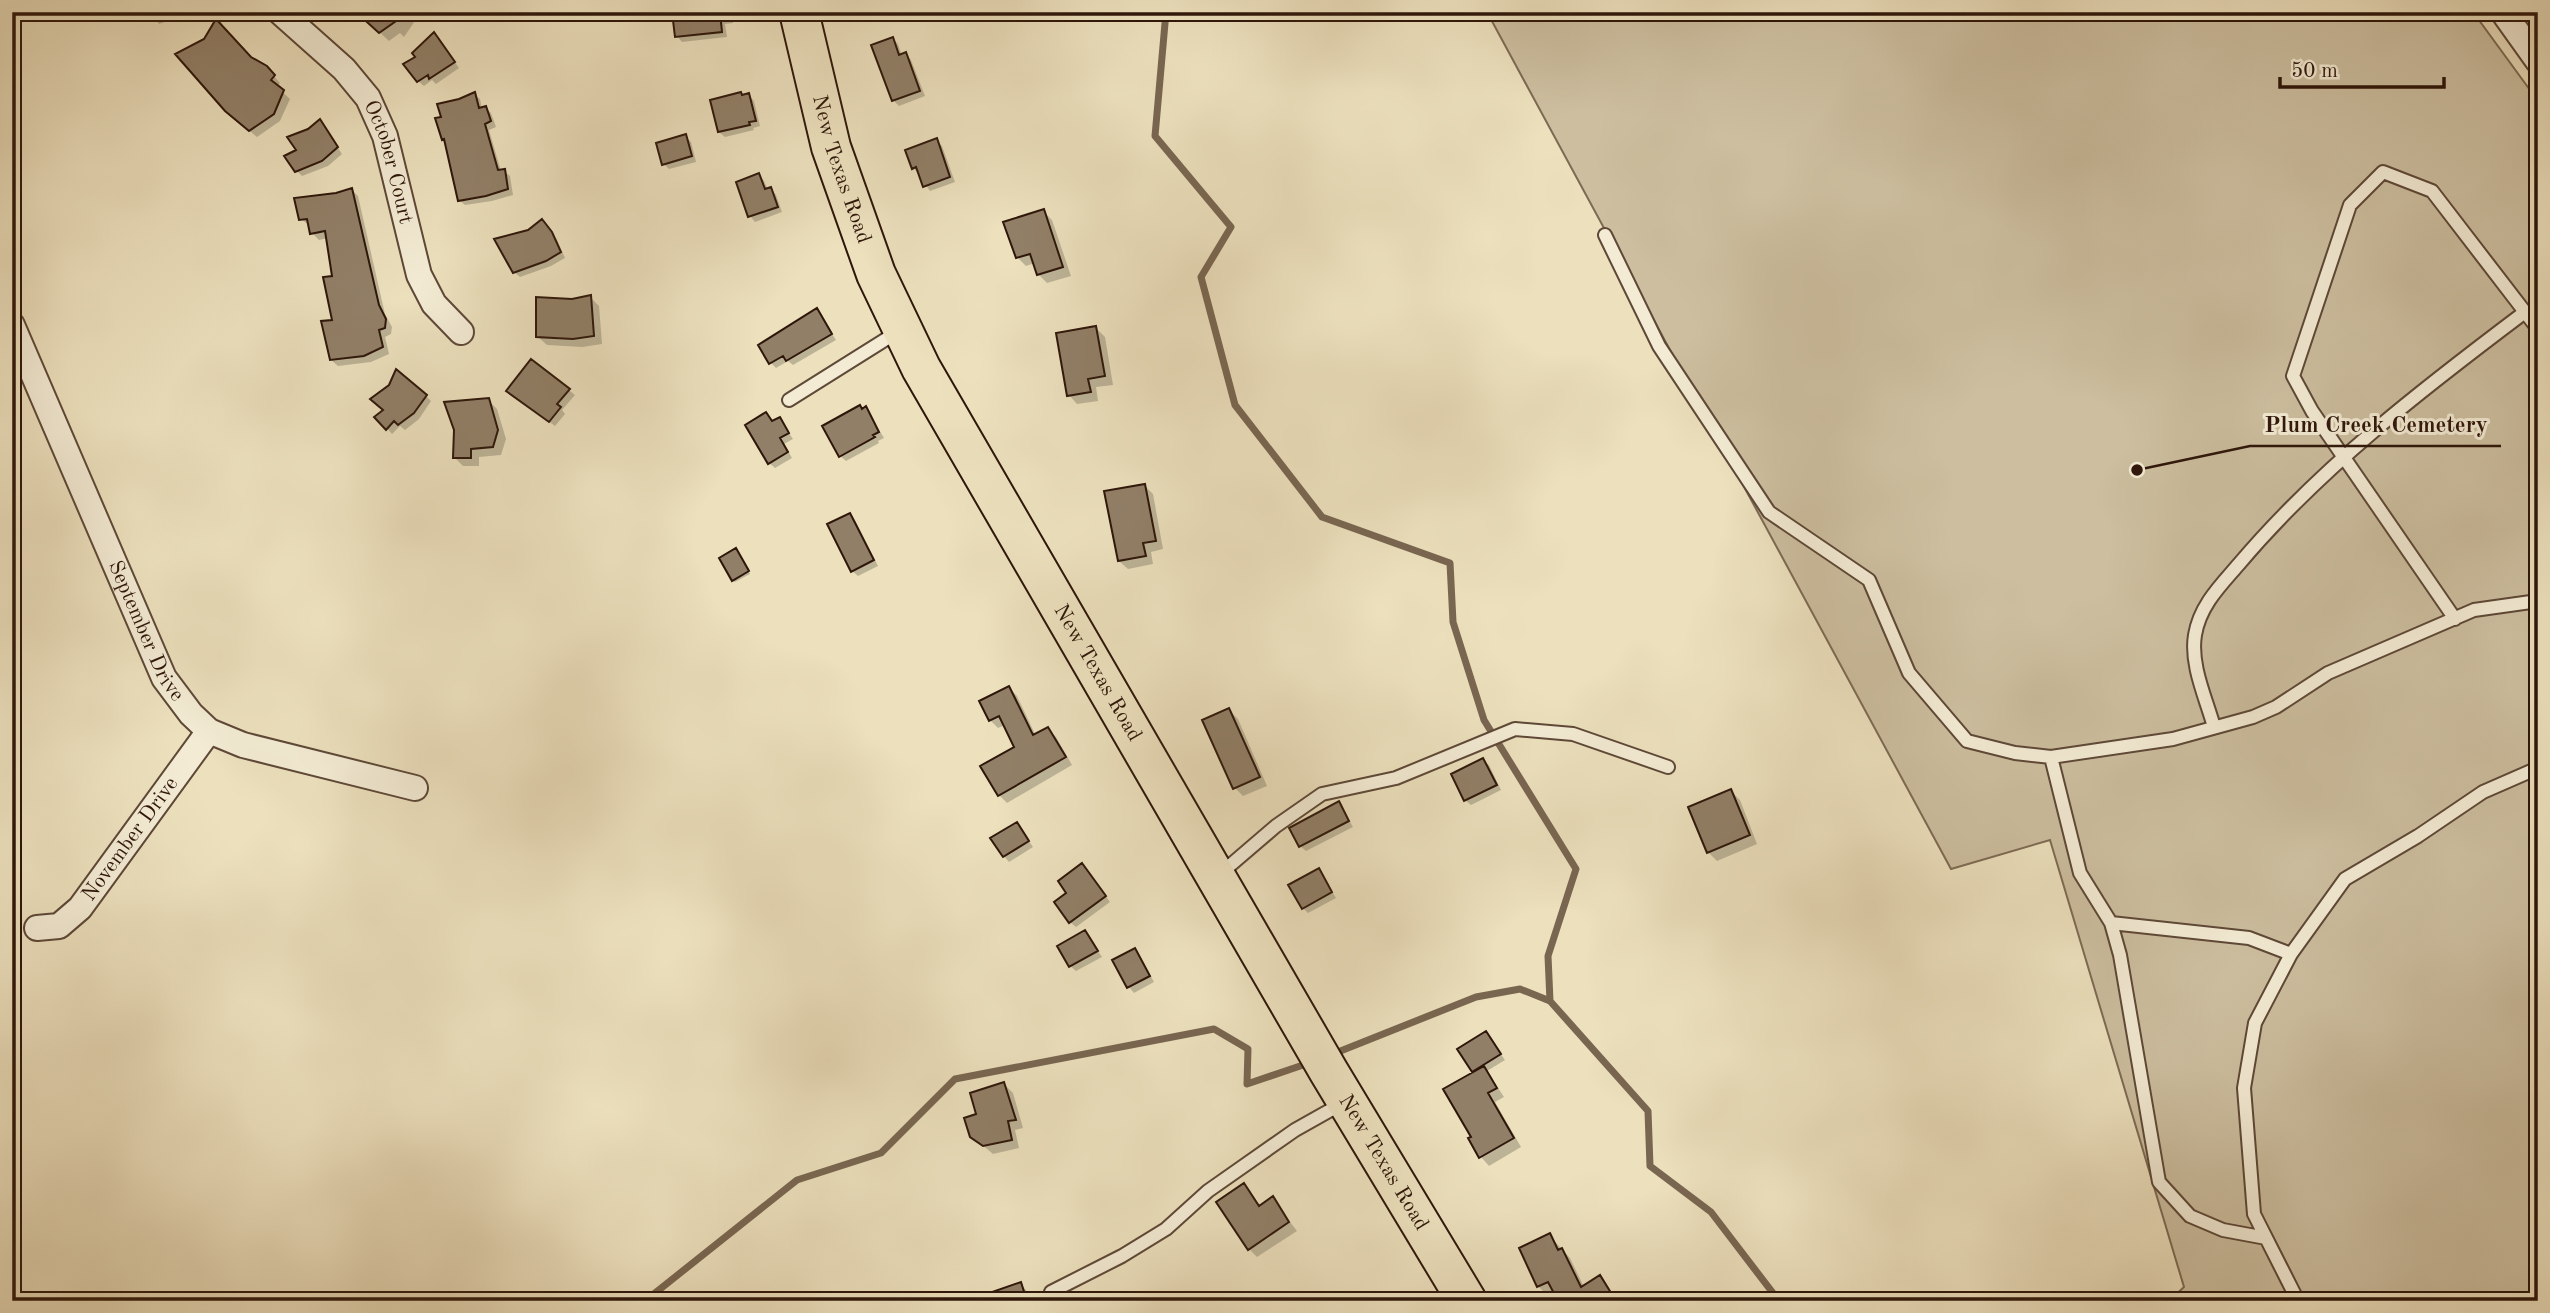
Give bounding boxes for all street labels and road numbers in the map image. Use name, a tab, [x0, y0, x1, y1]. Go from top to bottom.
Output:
street label: New Texas Road	[809, 93, 875, 246]
street label: October Court	[360, 97, 417, 226]
street label: September Drive	[104, 557, 188, 705]
street label: New Texas Road	[1050, 601, 1145, 745]
street label: November Drive	[78, 773, 182, 905]
street label: New Texas Road	[1335, 1091, 1432, 1234]

